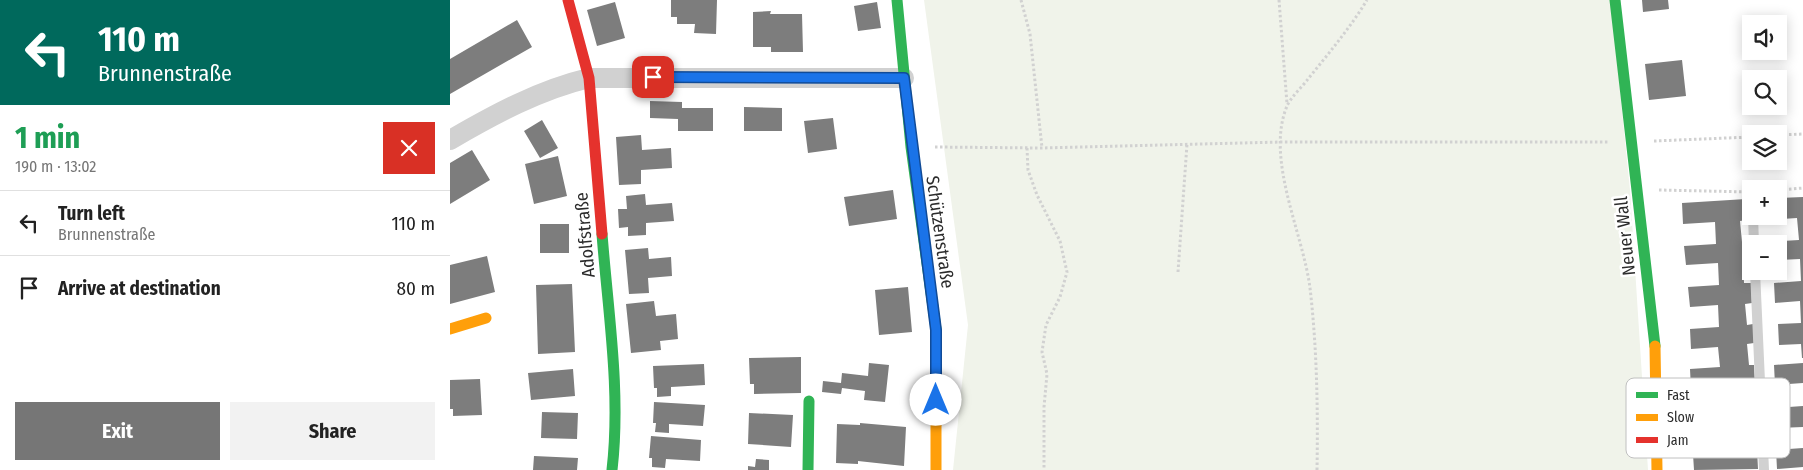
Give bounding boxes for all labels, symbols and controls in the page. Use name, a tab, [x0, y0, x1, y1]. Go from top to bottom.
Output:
map controls	[1742, 15, 1787, 280]
button: sound	[1742, 15, 1787, 60]
text: 110 m	[98, 18, 180, 60]
icon: left	[15, 20, 80, 85]
pin	[632, 56, 674, 98]
text: Brunnenstraße	[98, 60, 232, 87]
icon: arrive	[639, 63, 667, 91]
button: search	[1742, 70, 1787, 115]
text: 1 min	[15, 120, 80, 156]
button: close	[383, 122, 435, 174]
button: layers	[1742, 125, 1787, 170]
text: 190 m · 13:02	[15, 157, 96, 176]
street label: Schützenstraße	[921, 174, 959, 290]
button: +	[1742, 180, 1787, 225]
street label: Adolfstraße	[570, 191, 600, 279]
street label: Neuer Wall	[1610, 195, 1640, 277]
text: Turn left	[58, 202, 125, 225]
icon: left	[15, 209, 43, 237]
text: 110 m	[391, 212, 435, 235]
text: Brunnenstraße	[58, 225, 155, 244]
button: −	[1742, 235, 1787, 280]
icon: arrive	[15, 274, 43, 302]
text: Arrive at destination	[58, 277, 221, 300]
text: 80 m	[397, 277, 435, 300]
position arrow	[909, 373, 961, 425]
legend	[1626, 378, 1790, 458]
text: Fast	[1667, 387, 1690, 404]
button: Exit	[15, 402, 220, 460]
button: Share	[230, 402, 435, 460]
text: Slow	[1667, 409, 1694, 426]
text: Jam	[1667, 432, 1688, 449]

